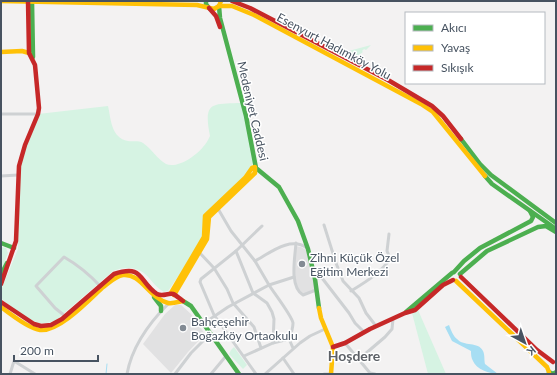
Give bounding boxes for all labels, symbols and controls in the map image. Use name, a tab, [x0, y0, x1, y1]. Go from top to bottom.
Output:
street label: Esenyurt Hadımköy Yolu	[274, 9, 394, 83]
legend	[405, 12, 545, 84]
text: Akıcı	[441, 20, 467, 35]
text: Yavaş	[441, 40, 470, 55]
street label: Medeniyet Caddesi	[234, 60, 272, 162]
text: Sıkışık	[441, 60, 474, 75]
place label: Zihni Küçük Özel Eğitim Merkezi	[310, 250, 399, 279]
marker: Zihni Küçük Özel Eğitim Merkezi	[297, 259, 307, 269]
place label: Bahçeşehir Boğazköy Ortaokulu	[191, 314, 298, 343]
marker: Bahçeşehir Boğazköy Ortaokulu	[178, 323, 188, 333]
north arrow	[505, 323, 545, 363]
scale bar	[14, 337, 98, 363]
text: 200 m	[20, 343, 54, 358]
text: K	[524, 344, 539, 359]
district label: Hoşdere	[328, 347, 381, 364]

